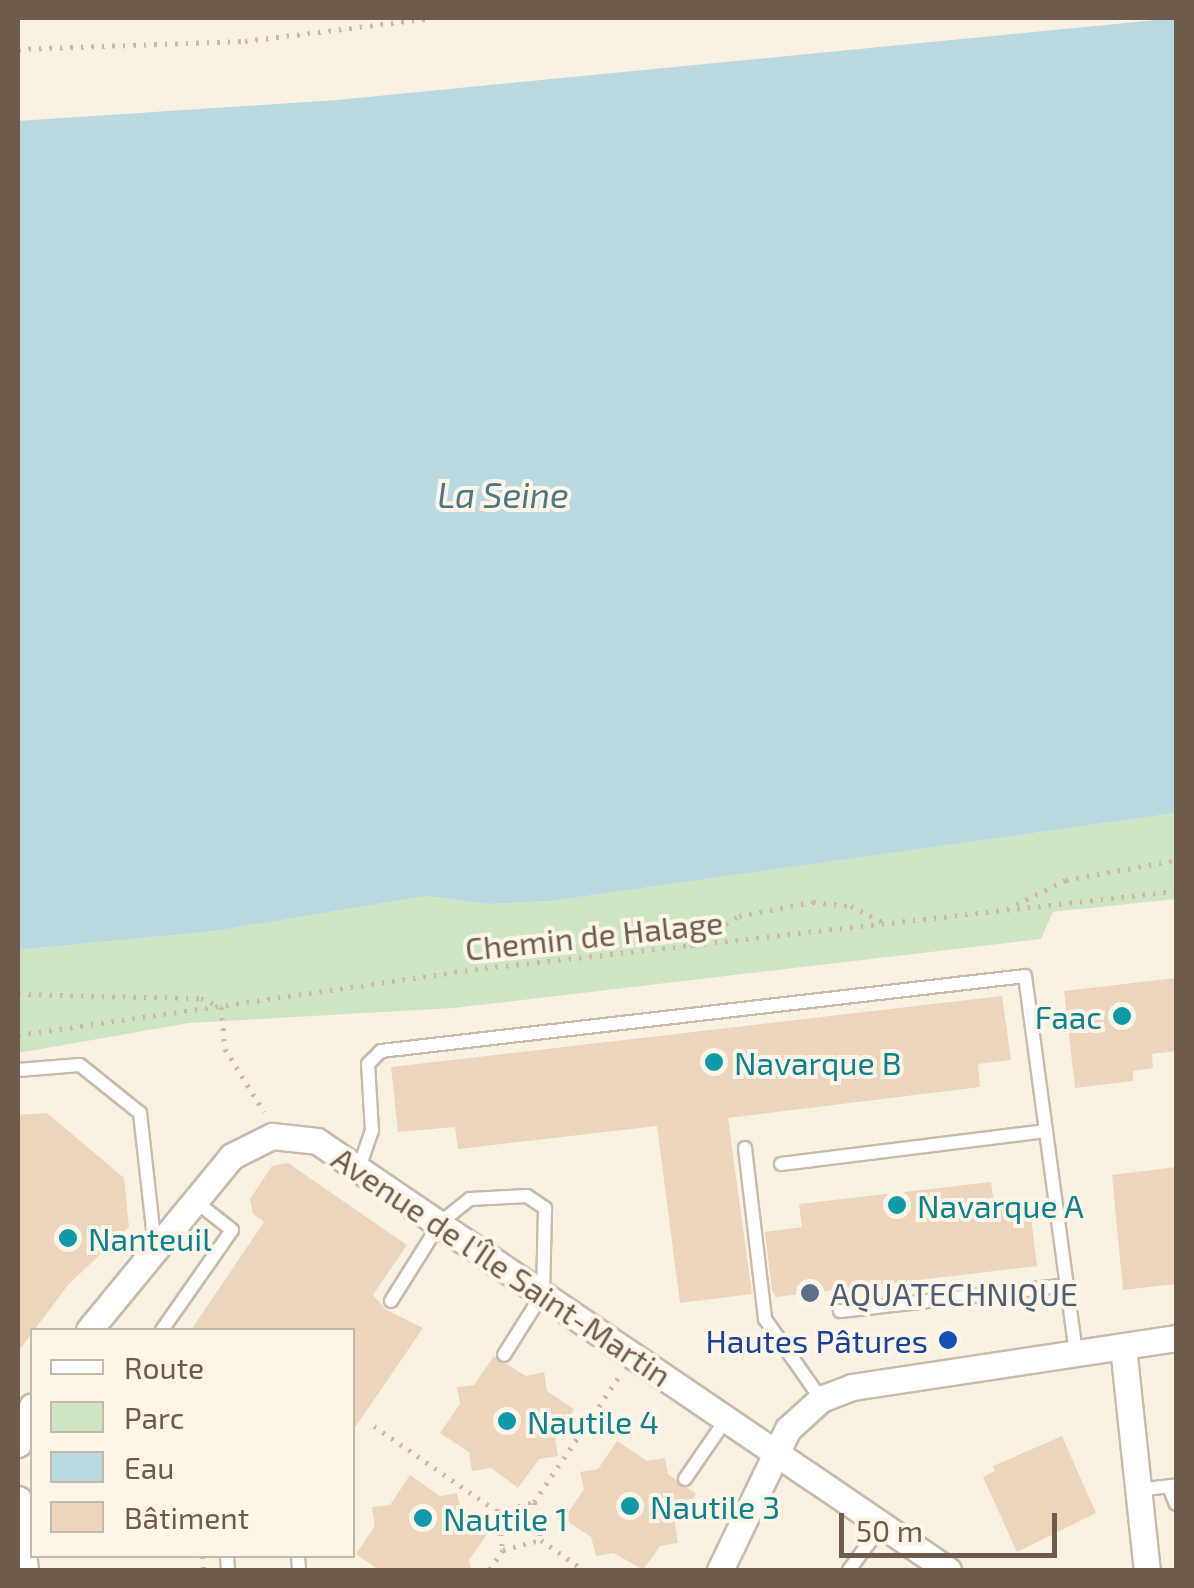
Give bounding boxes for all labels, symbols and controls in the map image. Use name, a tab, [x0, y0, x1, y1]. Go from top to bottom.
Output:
water label: La Seine	[437, 473, 569, 515]
street label: Chemin de Halage	[463, 902, 725, 968]
place label: Faac	[1035, 997, 1102, 1035]
marker: Faac	[1111, 1005, 1133, 1027]
place label: Navarque B	[734, 1043, 902, 1081]
marker: Navarque B	[703, 1051, 725, 1073]
street label: Avenue de l'Île Saint-Martin	[325, 1138, 679, 1394]
place label: Navarque A	[917, 1186, 1085, 1224]
marker: Navarque A	[886, 1194, 908, 1216]
place label: Nanteuil	[88, 1219, 212, 1257]
marker: Nanteuil	[57, 1227, 79, 1249]
place label: AQUATECHNIQUE	[830, 1274, 1078, 1312]
marker: AQUATECHNIQUE	[799, 1282, 821, 1304]
place label: Hautes Pâtures	[705, 1321, 928, 1359]
legend	[30, 1328, 355, 1558]
marker: Hautes Pâtures	[937, 1329, 959, 1351]
text: Route	[124, 1349, 204, 1385]
text: Parc	[124, 1399, 184, 1435]
place label: Nautile 4	[527, 1402, 659, 1440]
marker: Nautile 4	[496, 1410, 518, 1432]
text: Eau	[124, 1449, 174, 1485]
place label: Nautile 3	[650, 1487, 780, 1525]
scale bar	[844, 1493, 1062, 1555]
marker: Nautile 3	[619, 1495, 641, 1517]
text: Bâtiment	[124, 1499, 249, 1535]
place label: Nautile 1	[443, 1499, 568, 1537]
marker: Nautile 1	[412, 1507, 434, 1529]
text: 50 m	[856, 1512, 923, 1548]

